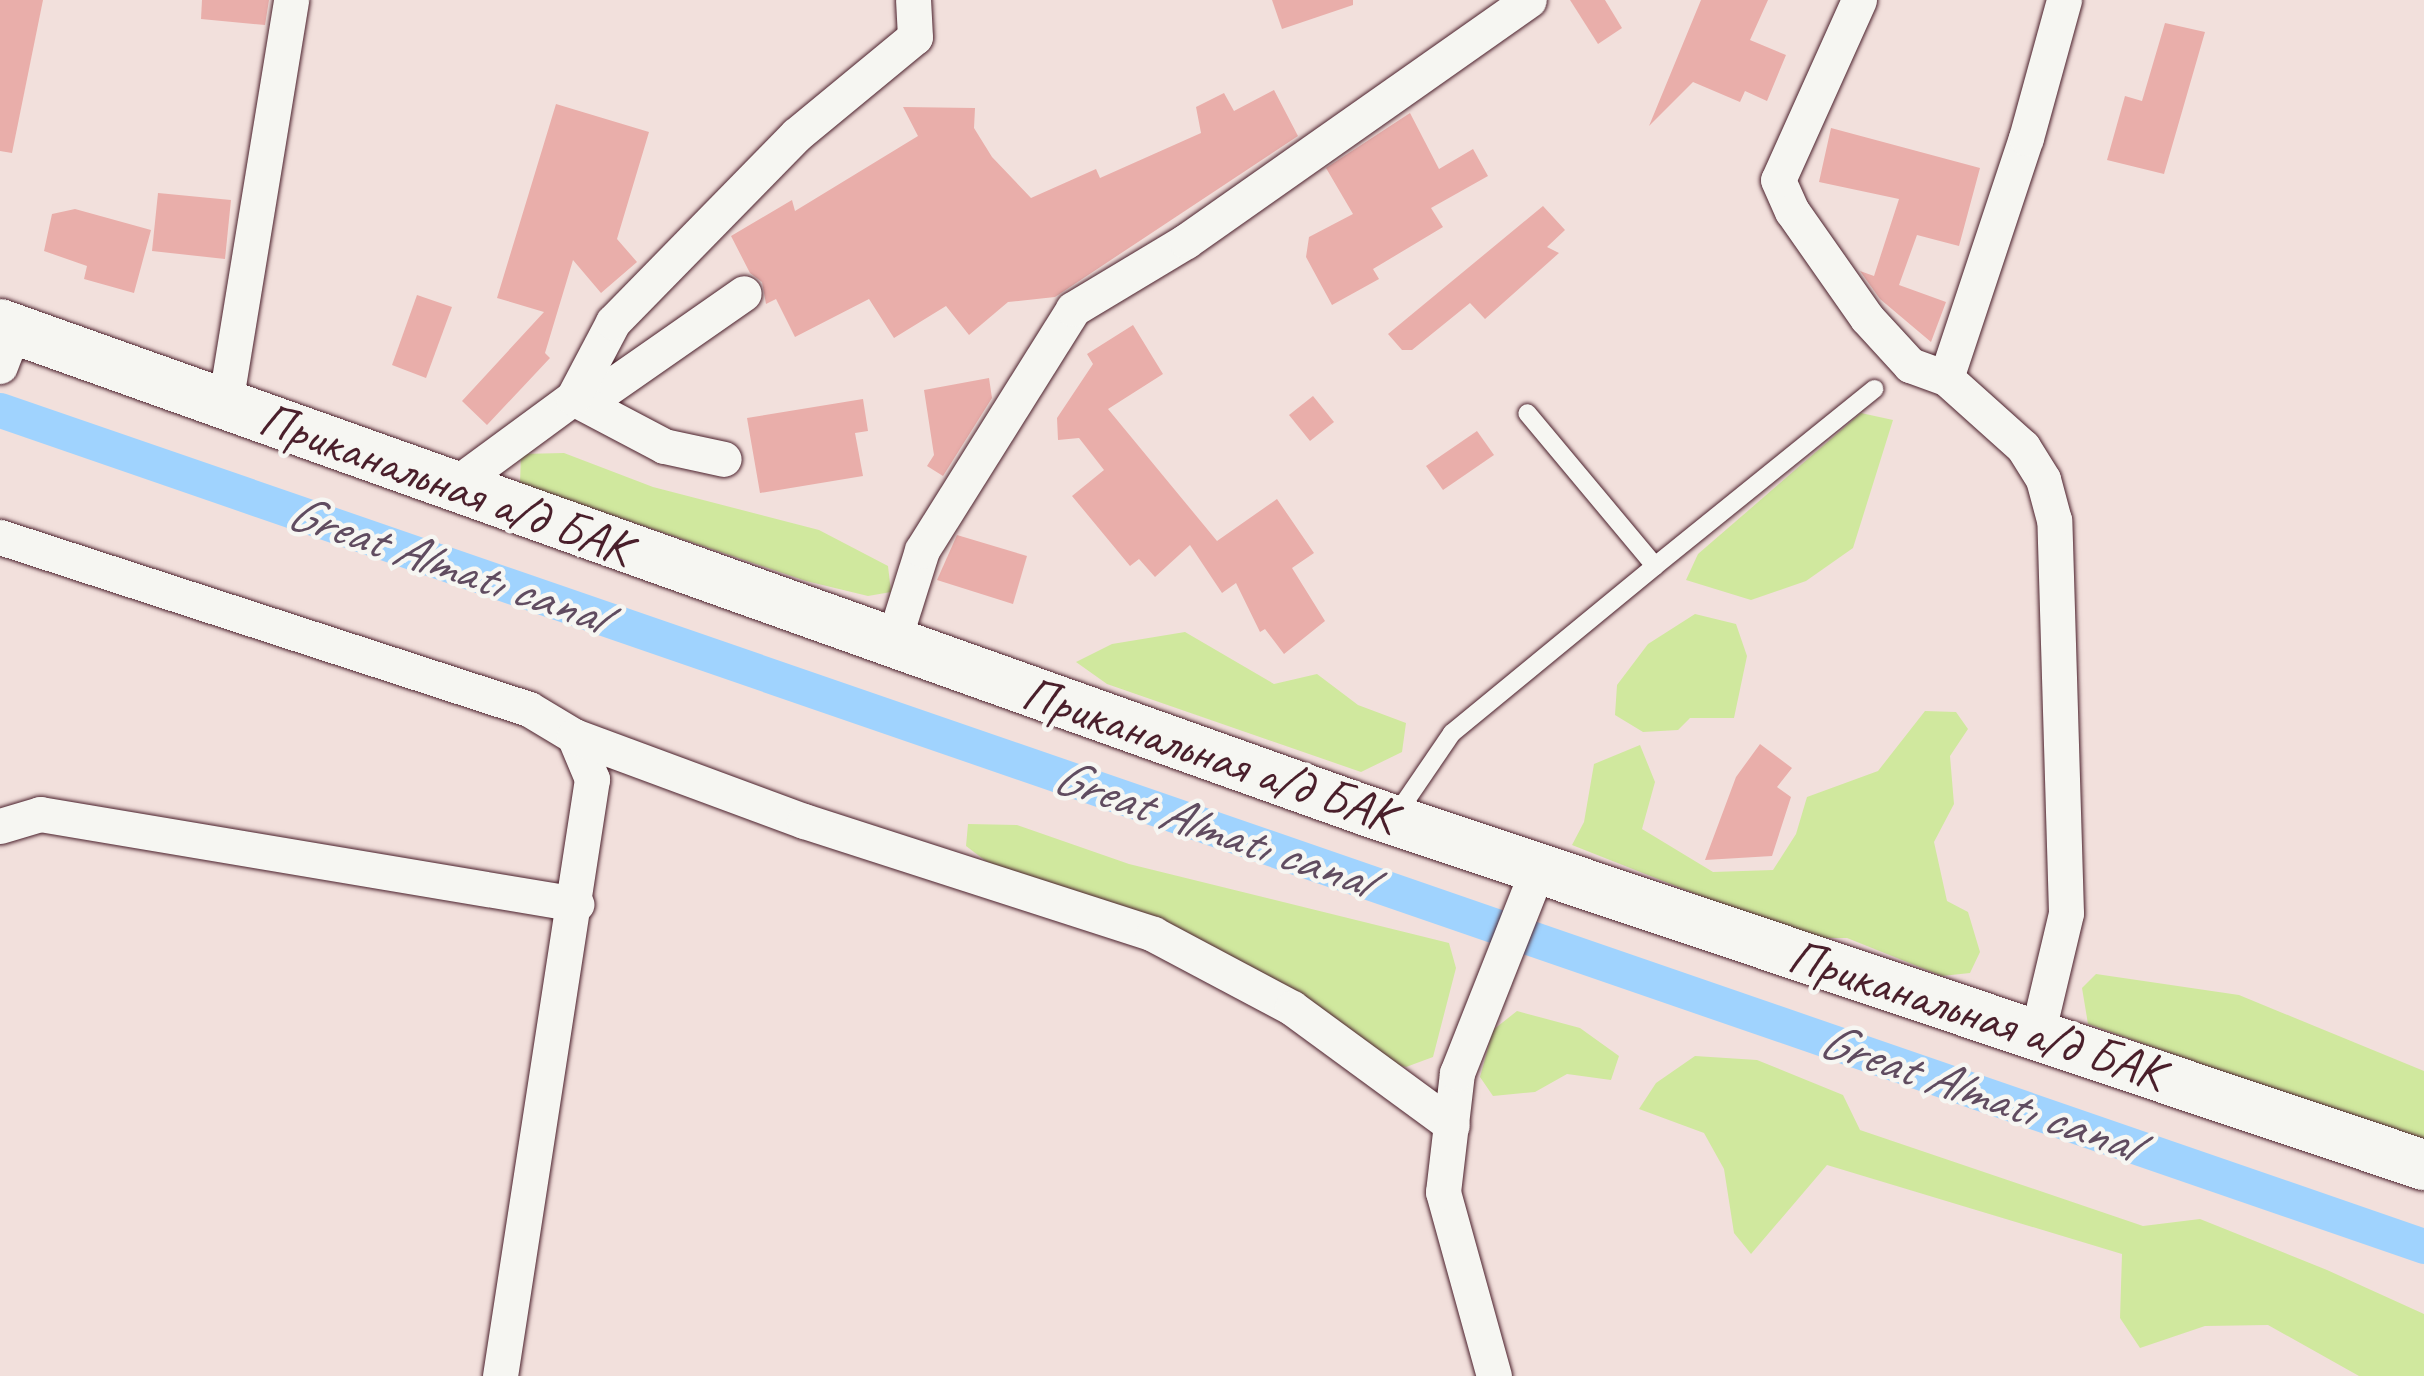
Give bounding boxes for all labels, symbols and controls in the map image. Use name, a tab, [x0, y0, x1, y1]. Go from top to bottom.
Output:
street label: Приканальная а/д БАК	[251, 388, 639, 578]
water label: Great Almatı canal	[278, 480, 614, 648]
street label: Приканальная а/д БАК	[1014, 662, 1404, 846]
water label: Great Almatı canal	[1044, 744, 1380, 912]
street label: Приканальная а/д БАК	[1781, 925, 2171, 1103]
water label: Great Almatı canal	[1810, 1008, 2146, 1176]

